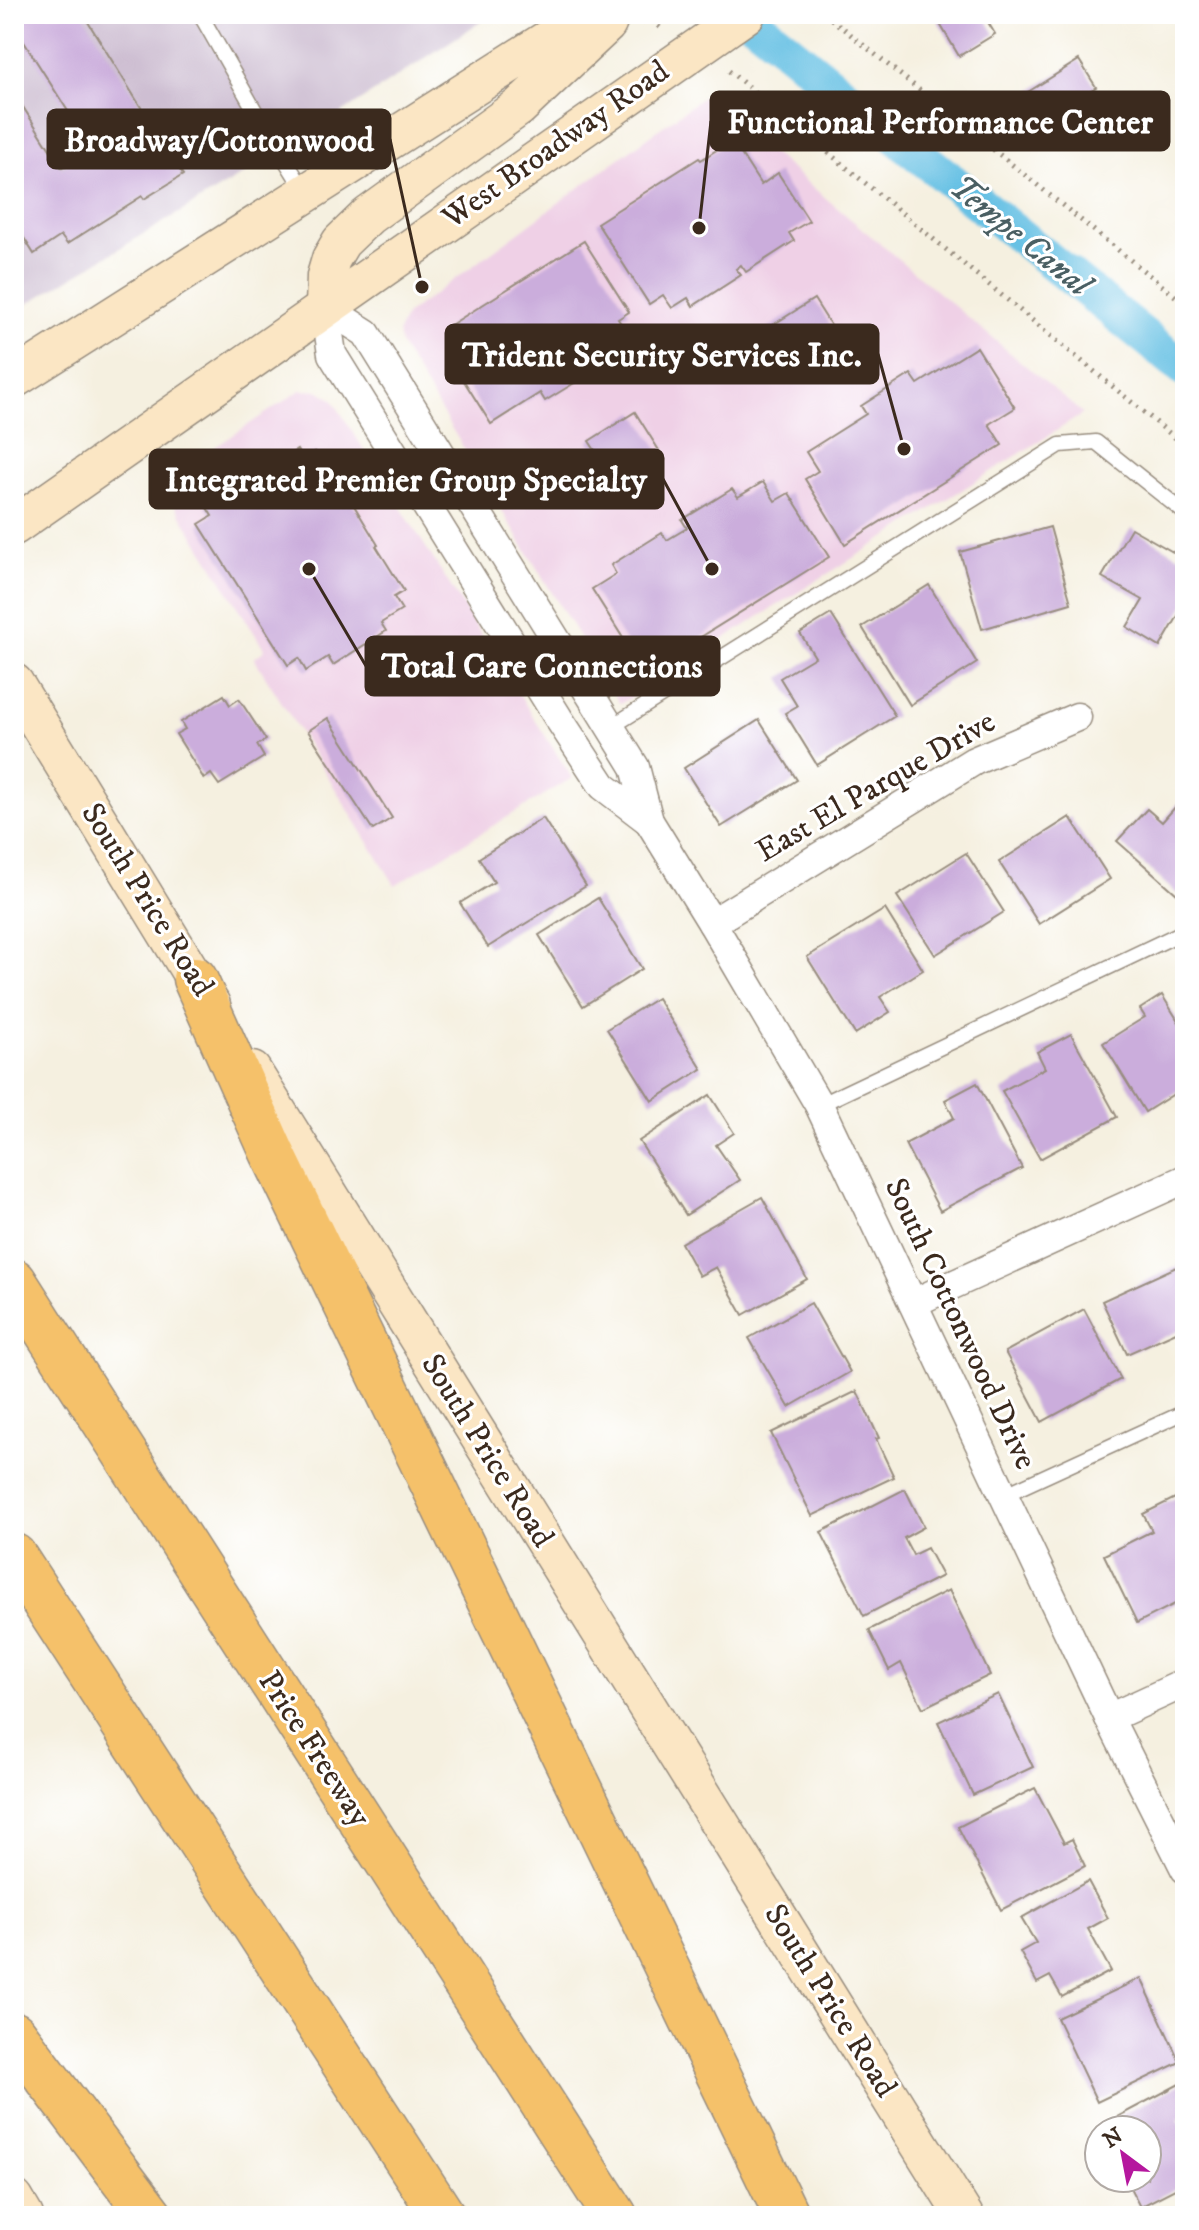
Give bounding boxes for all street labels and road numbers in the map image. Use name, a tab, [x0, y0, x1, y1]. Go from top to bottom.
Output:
street label: West Broadway Road	[434, 52, 677, 239]
street label: East El Parque Drive	[749, 702, 1003, 872]
street label: South Price Road	[72, 796, 222, 1004]
street label: South Cottonwood Drive	[875, 1172, 1045, 1476]
street label: South Price Road	[412, 1347, 562, 1555]
street label: Price Freeway	[249, 1663, 380, 1835]
street label: South Price Road	[755, 1897, 905, 2105]

